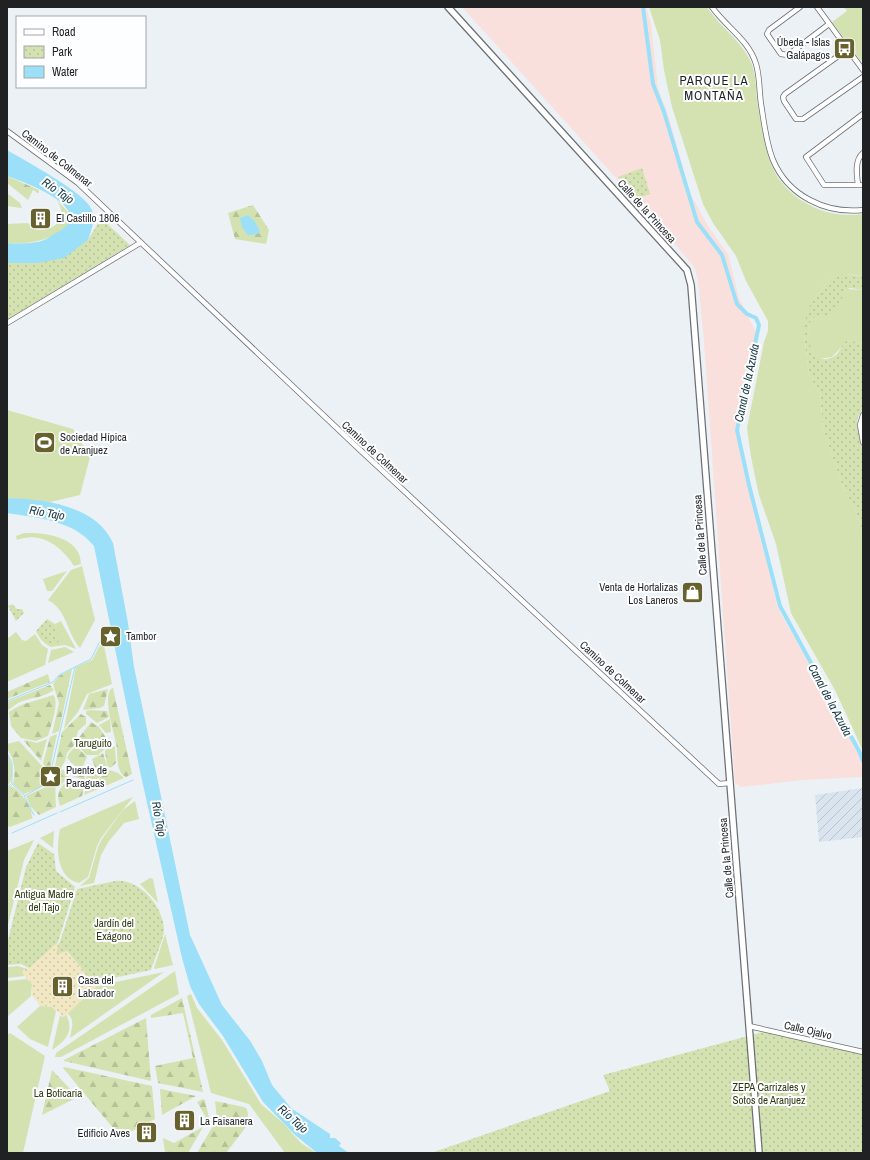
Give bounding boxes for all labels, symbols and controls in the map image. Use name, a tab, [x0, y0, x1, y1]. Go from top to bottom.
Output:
legend	[16, 16, 146, 88]
text: Road	[52, 24, 76, 40]
place label: Úbeda - Islas Galápagos	[777, 35, 830, 62]
bus stop icon: Úbeda - Islas Galápagos	[832, 35, 858, 61]
text: Park	[52, 44, 72, 60]
text: Water	[52, 64, 79, 80]
district label: PARQUE LA MONTAÑA	[679, 72, 749, 104]
street label: Camino de Colmenar	[19, 126, 95, 190]
water label: Río Tajo	[39, 174, 78, 208]
street label: Calle de la Princesa	[615, 176, 679, 246]
building icon: El Castillo 1806	[27, 205, 53, 231]
place label: El Castillo 1806	[56, 211, 119, 225]
water label: Canal de la Azuda	[731, 342, 763, 424]
street label: Camino de Colmenar	[339, 418, 411, 486]
sports icon: Sociedad Hípica de Aranjuez	[31, 430, 57, 456]
place label: Sociedad Hípica de Aranjuez	[60, 430, 127, 457]
street label: Calle de la Princesa	[690, 494, 710, 576]
water label: Río Tajo	[28, 502, 66, 524]
place label: Venta de Hortalizas Los Laneros	[599, 580, 678, 607]
shop icon: Venta de Hortalizas Los Laneros	[680, 580, 706, 606]
place icon: Tambor	[97, 623, 123, 649]
place label: Tambor	[126, 629, 156, 643]
street label: Camino de Colmenar	[577, 638, 649, 706]
water label: Canal de la Azuda	[804, 661, 856, 739]
park label: Taruguito	[74, 736, 112, 750]
place icon: Puente de Paraguas	[37, 763, 63, 789]
place label: Puente de Paraguas	[66, 763, 107, 790]
water label: Río Tajo	[148, 800, 170, 839]
street label: Calle de la Princesa	[716, 817, 736, 899]
park label: Antigua Madre del Tajo	[13, 887, 74, 914]
park label: Jardín del Exágono	[94, 916, 134, 943]
building icon: Casa del Labrador	[49, 973, 75, 999]
place label: Casa del Labrador	[78, 973, 114, 1000]
street label: Calle Ojalvo	[783, 1018, 833, 1042]
park label: ZEPA Carrizales y Sotos de Aranjuez	[732, 1080, 806, 1107]
park label: La Boticaria	[34, 1086, 82, 1100]
water label: Río Tajo	[274, 1101, 312, 1137]
building icon: La Faisanera	[172, 1108, 198, 1134]
place label: La Faisanera	[200, 1114, 253, 1128]
building icon: Edificio Aves	[133, 1120, 159, 1146]
place label: Edificio Aves	[77, 1126, 130, 1140]

